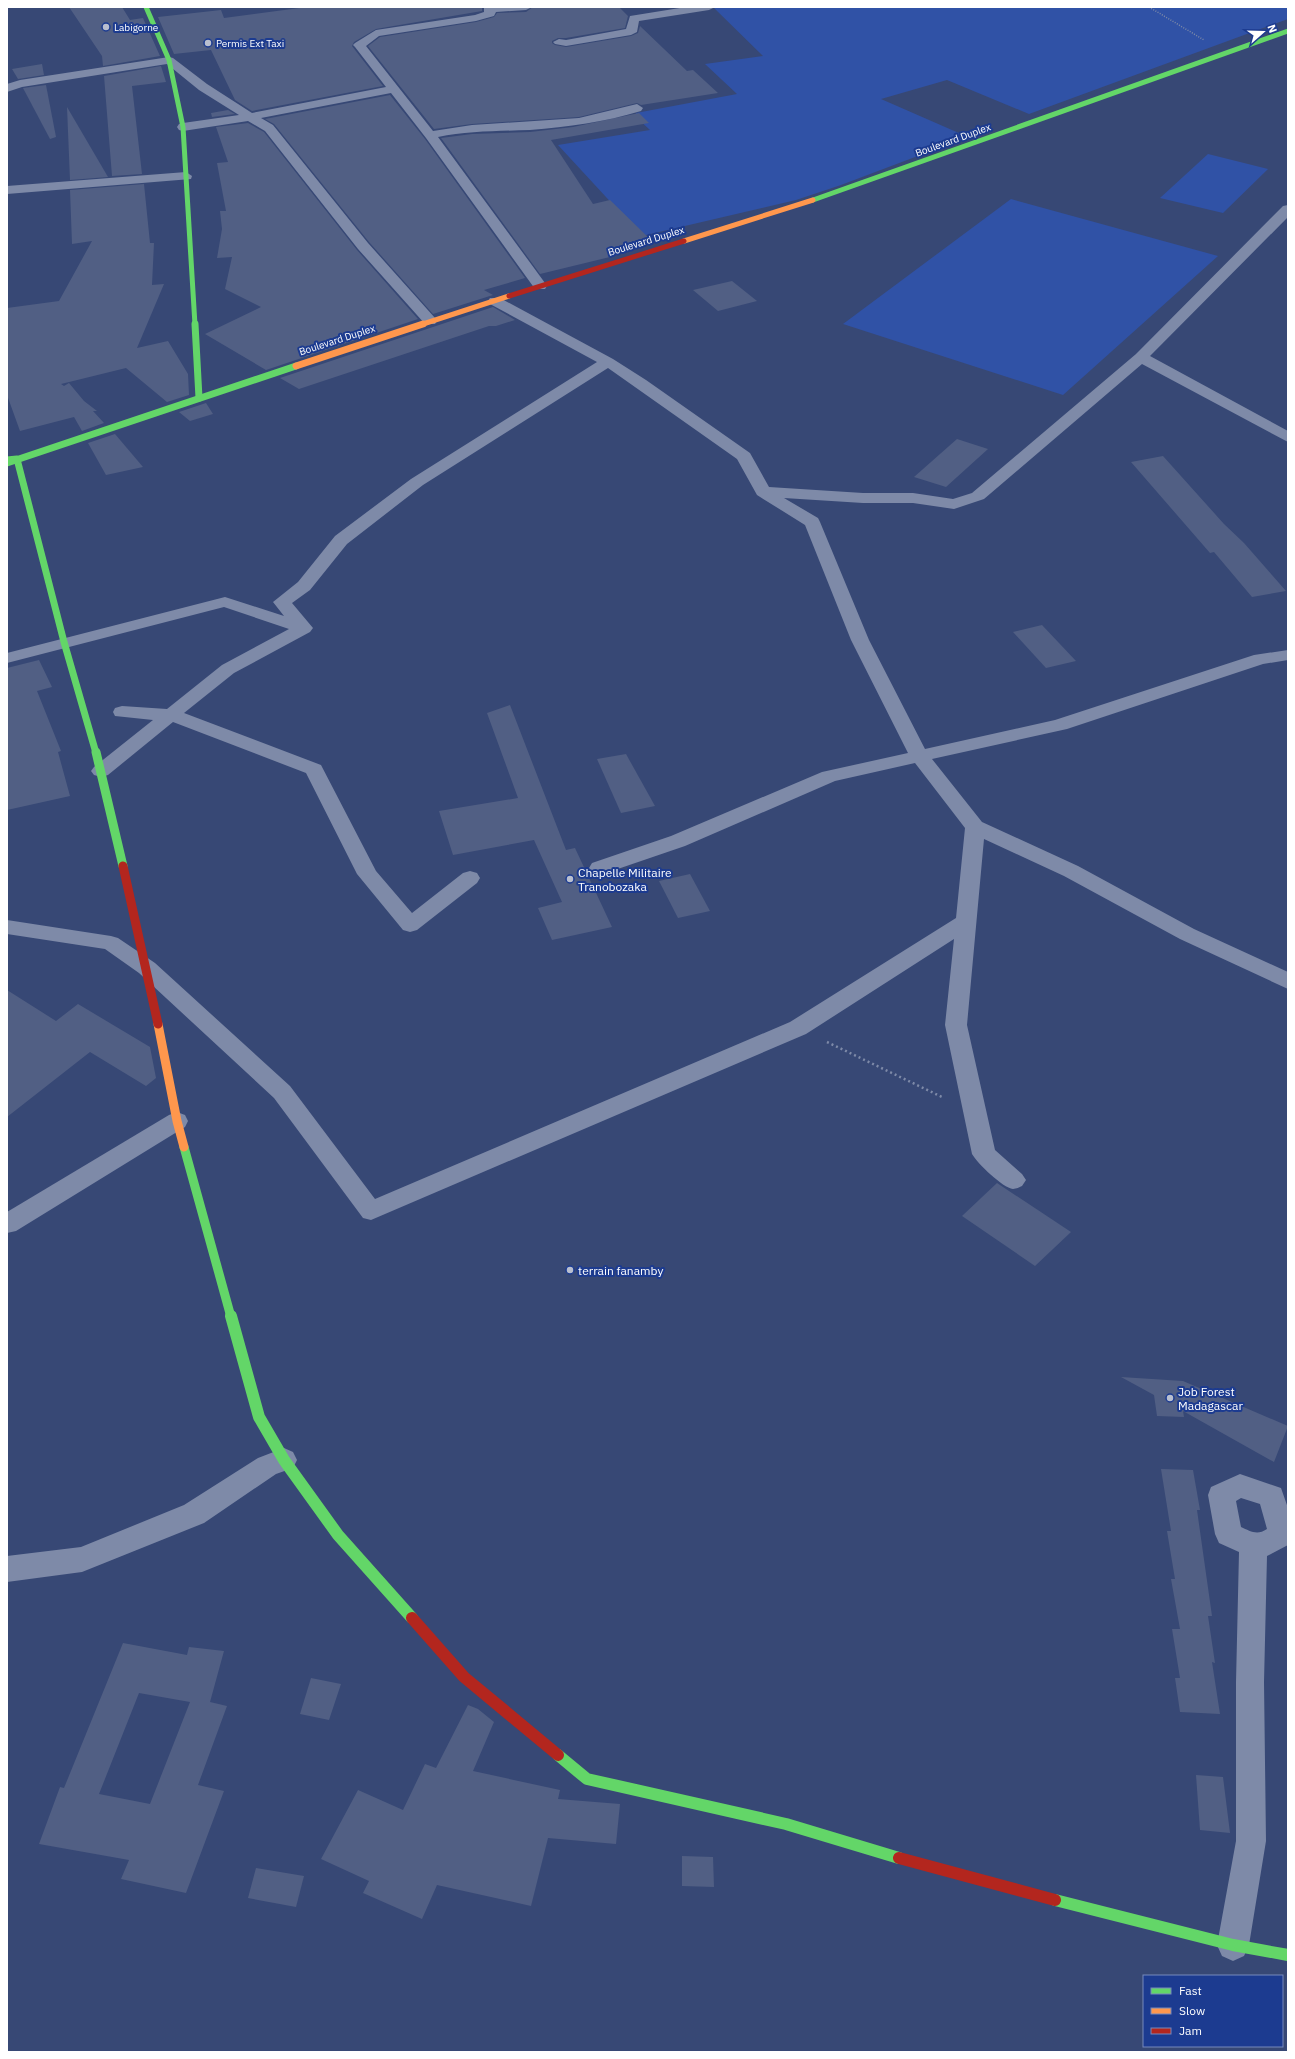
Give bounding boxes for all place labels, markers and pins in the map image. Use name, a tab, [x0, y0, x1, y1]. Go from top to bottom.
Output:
place label: Labigorne	[114, 21, 159, 34]
marker: Labigorne	[101, 22, 111, 32]
place label: Permis Ext Taxi	[216, 37, 284, 50]
marker: Permis Ext Taxi	[203, 38, 213, 48]
place label: Chapelle Militaire Tranobozaka	[578, 865, 672, 894]
marker: Chapelle Militaire Tranobozaka	[565, 874, 575, 884]
place label: terrain fanamby	[578, 1263, 663, 1278]
marker: terrain fanamby	[565, 1265, 575, 1275]
place label: Job Forest Madagascar	[1178, 1384, 1244, 1413]
marker: Job Forest Madagascar	[1165, 1393, 1175, 1403]

